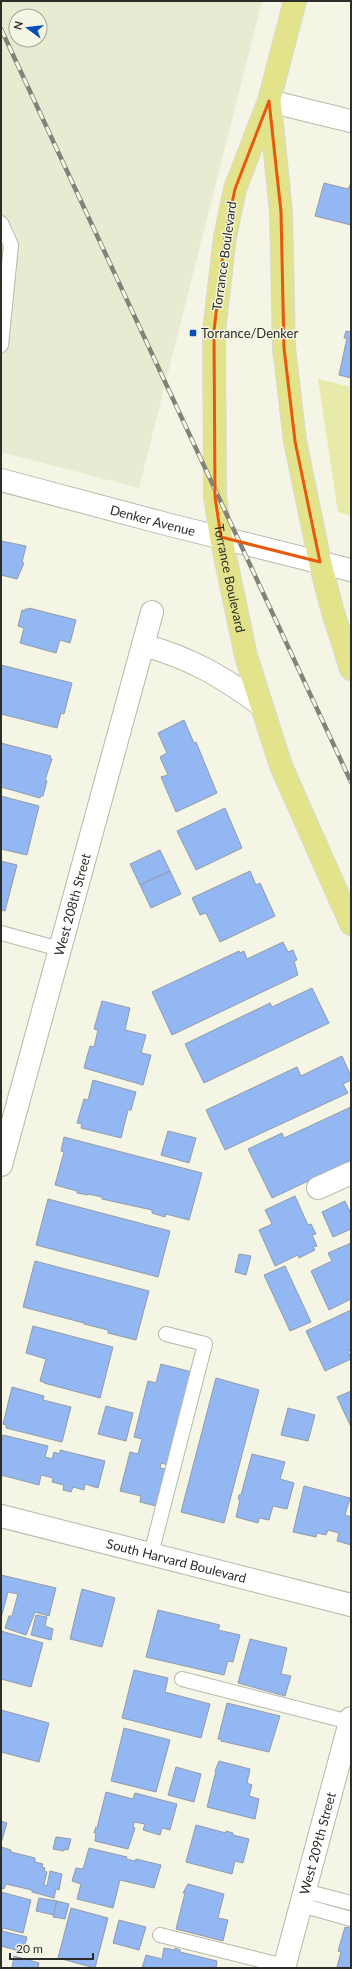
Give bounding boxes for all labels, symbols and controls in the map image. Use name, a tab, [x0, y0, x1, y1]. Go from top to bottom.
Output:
north arrow	[8, 8, 48, 48]
text: N	[10, 20, 25, 31]
street label: Torrance Boulevard	[208, 200, 240, 312]
place label: Torrance/Denker	[201, 325, 298, 341]
marker: Torrance/Denker	[188, 328, 198, 338]
street label: Denker Avenue	[108, 501, 197, 539]
street label: Torrance Boulevard	[211, 523, 249, 634]
street label: West 208th Street	[51, 851, 94, 957]
street label: South Harvard Boulevard	[105, 1535, 248, 1586]
street label: West 209th Street	[296, 1790, 339, 1896]
scale bar	[10, 1935, 93, 1961]
text: 20 m	[16, 1941, 43, 1956]

